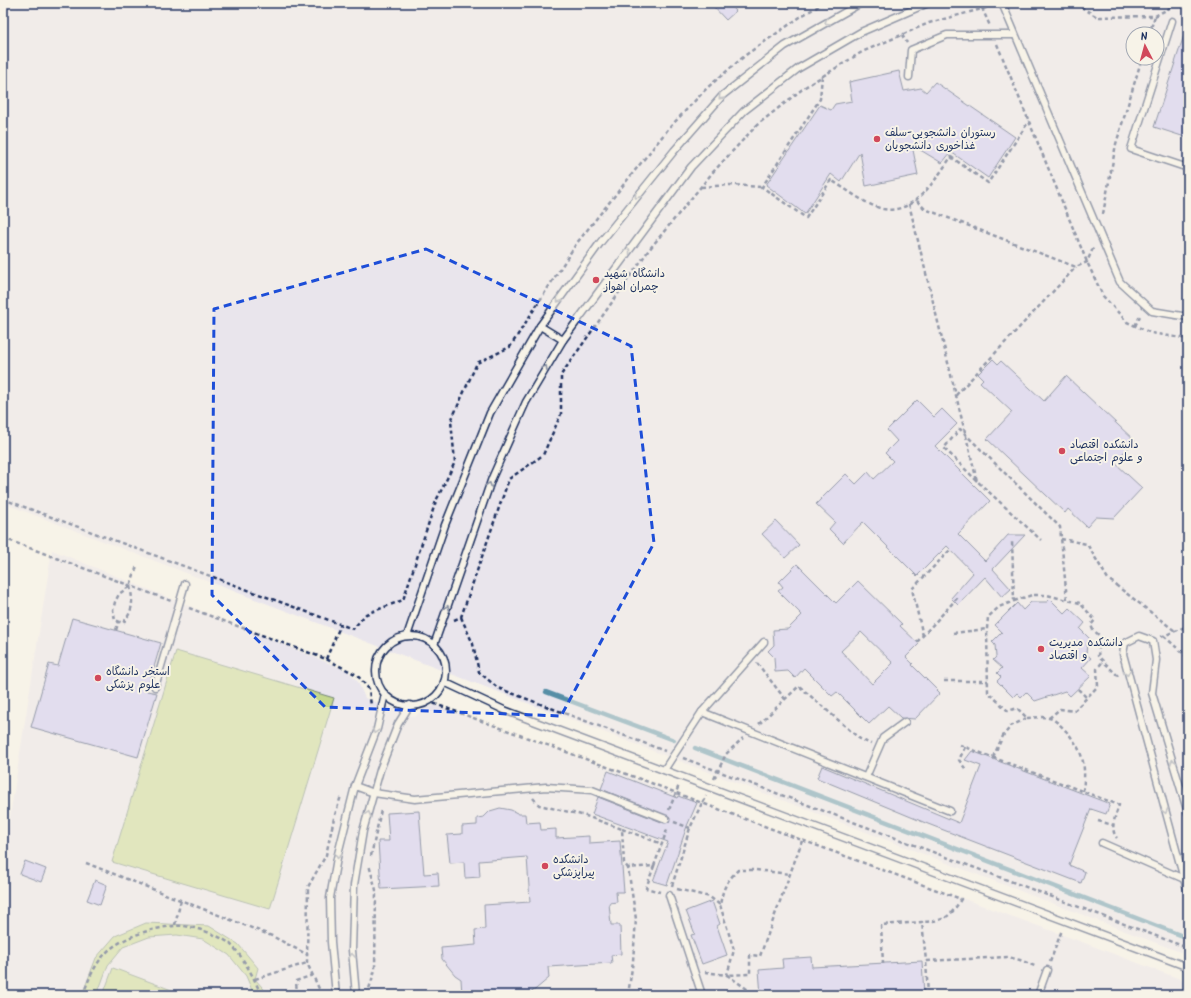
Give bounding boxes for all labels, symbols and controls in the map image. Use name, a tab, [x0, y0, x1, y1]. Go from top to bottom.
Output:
one-way arrow	[824, 17, 831, 24]
north arrow	[1125, 26, 1165, 66]
text: N	[1140, 28, 1149, 46]
one-way arrow	[718, 92, 726, 100]
place label: رستوران دانشجویی-سلف غذاخوری دانشجویان	[885, 124, 996, 155]
marker: رستوران دانشجویی-سلف غذاخوری دانشجویان	[872, 134, 882, 144]
one-way arrow	[635, 192, 642, 199]
one-way arrow	[623, 248, 630, 255]
place label: دانشگاه شهید چمران اهواز	[603, 265, 665, 296]
marker: دانشگاه شهید چمران اهواز	[591, 275, 601, 285]
one-way arrow	[556, 296, 564, 303]
one-way arrow	[541, 365, 548, 372]
place label: دانشکده اقتصاد و علوم اجتماعی	[1070, 436, 1143, 467]
marker: دانشکده اقتصاد و علوم اجتماعی	[1057, 446, 1067, 456]
one-way arrow	[485, 482, 493, 489]
one-way arrow	[442, 605, 450, 612]
place label: دانشکده مدیریت و اقتصاد	[1049, 634, 1123, 665]
marker: دانشکده مدیریت و اقتصاد	[1036, 644, 1046, 654]
place label: استخر دانشگاه علوم پزشکی	[106, 663, 170, 694]
one-way arrow	[1122, 669, 1131, 676]
marker: استخر دانشگاه علوم پزشکی	[93, 673, 103, 683]
one-way arrow	[372, 728, 380, 735]
one-way arrow	[1169, 759, 1178, 766]
one-way arrow	[1160, 808, 1169, 815]
one-way arrow	[363, 810, 372, 817]
place label: دانشکده پیراپزشکی	[553, 851, 595, 882]
one-way arrow	[334, 852, 343, 859]
marker: دانشکده پیراپزشکی	[540, 861, 550, 871]
one-way arrow	[348, 953, 357, 959]

